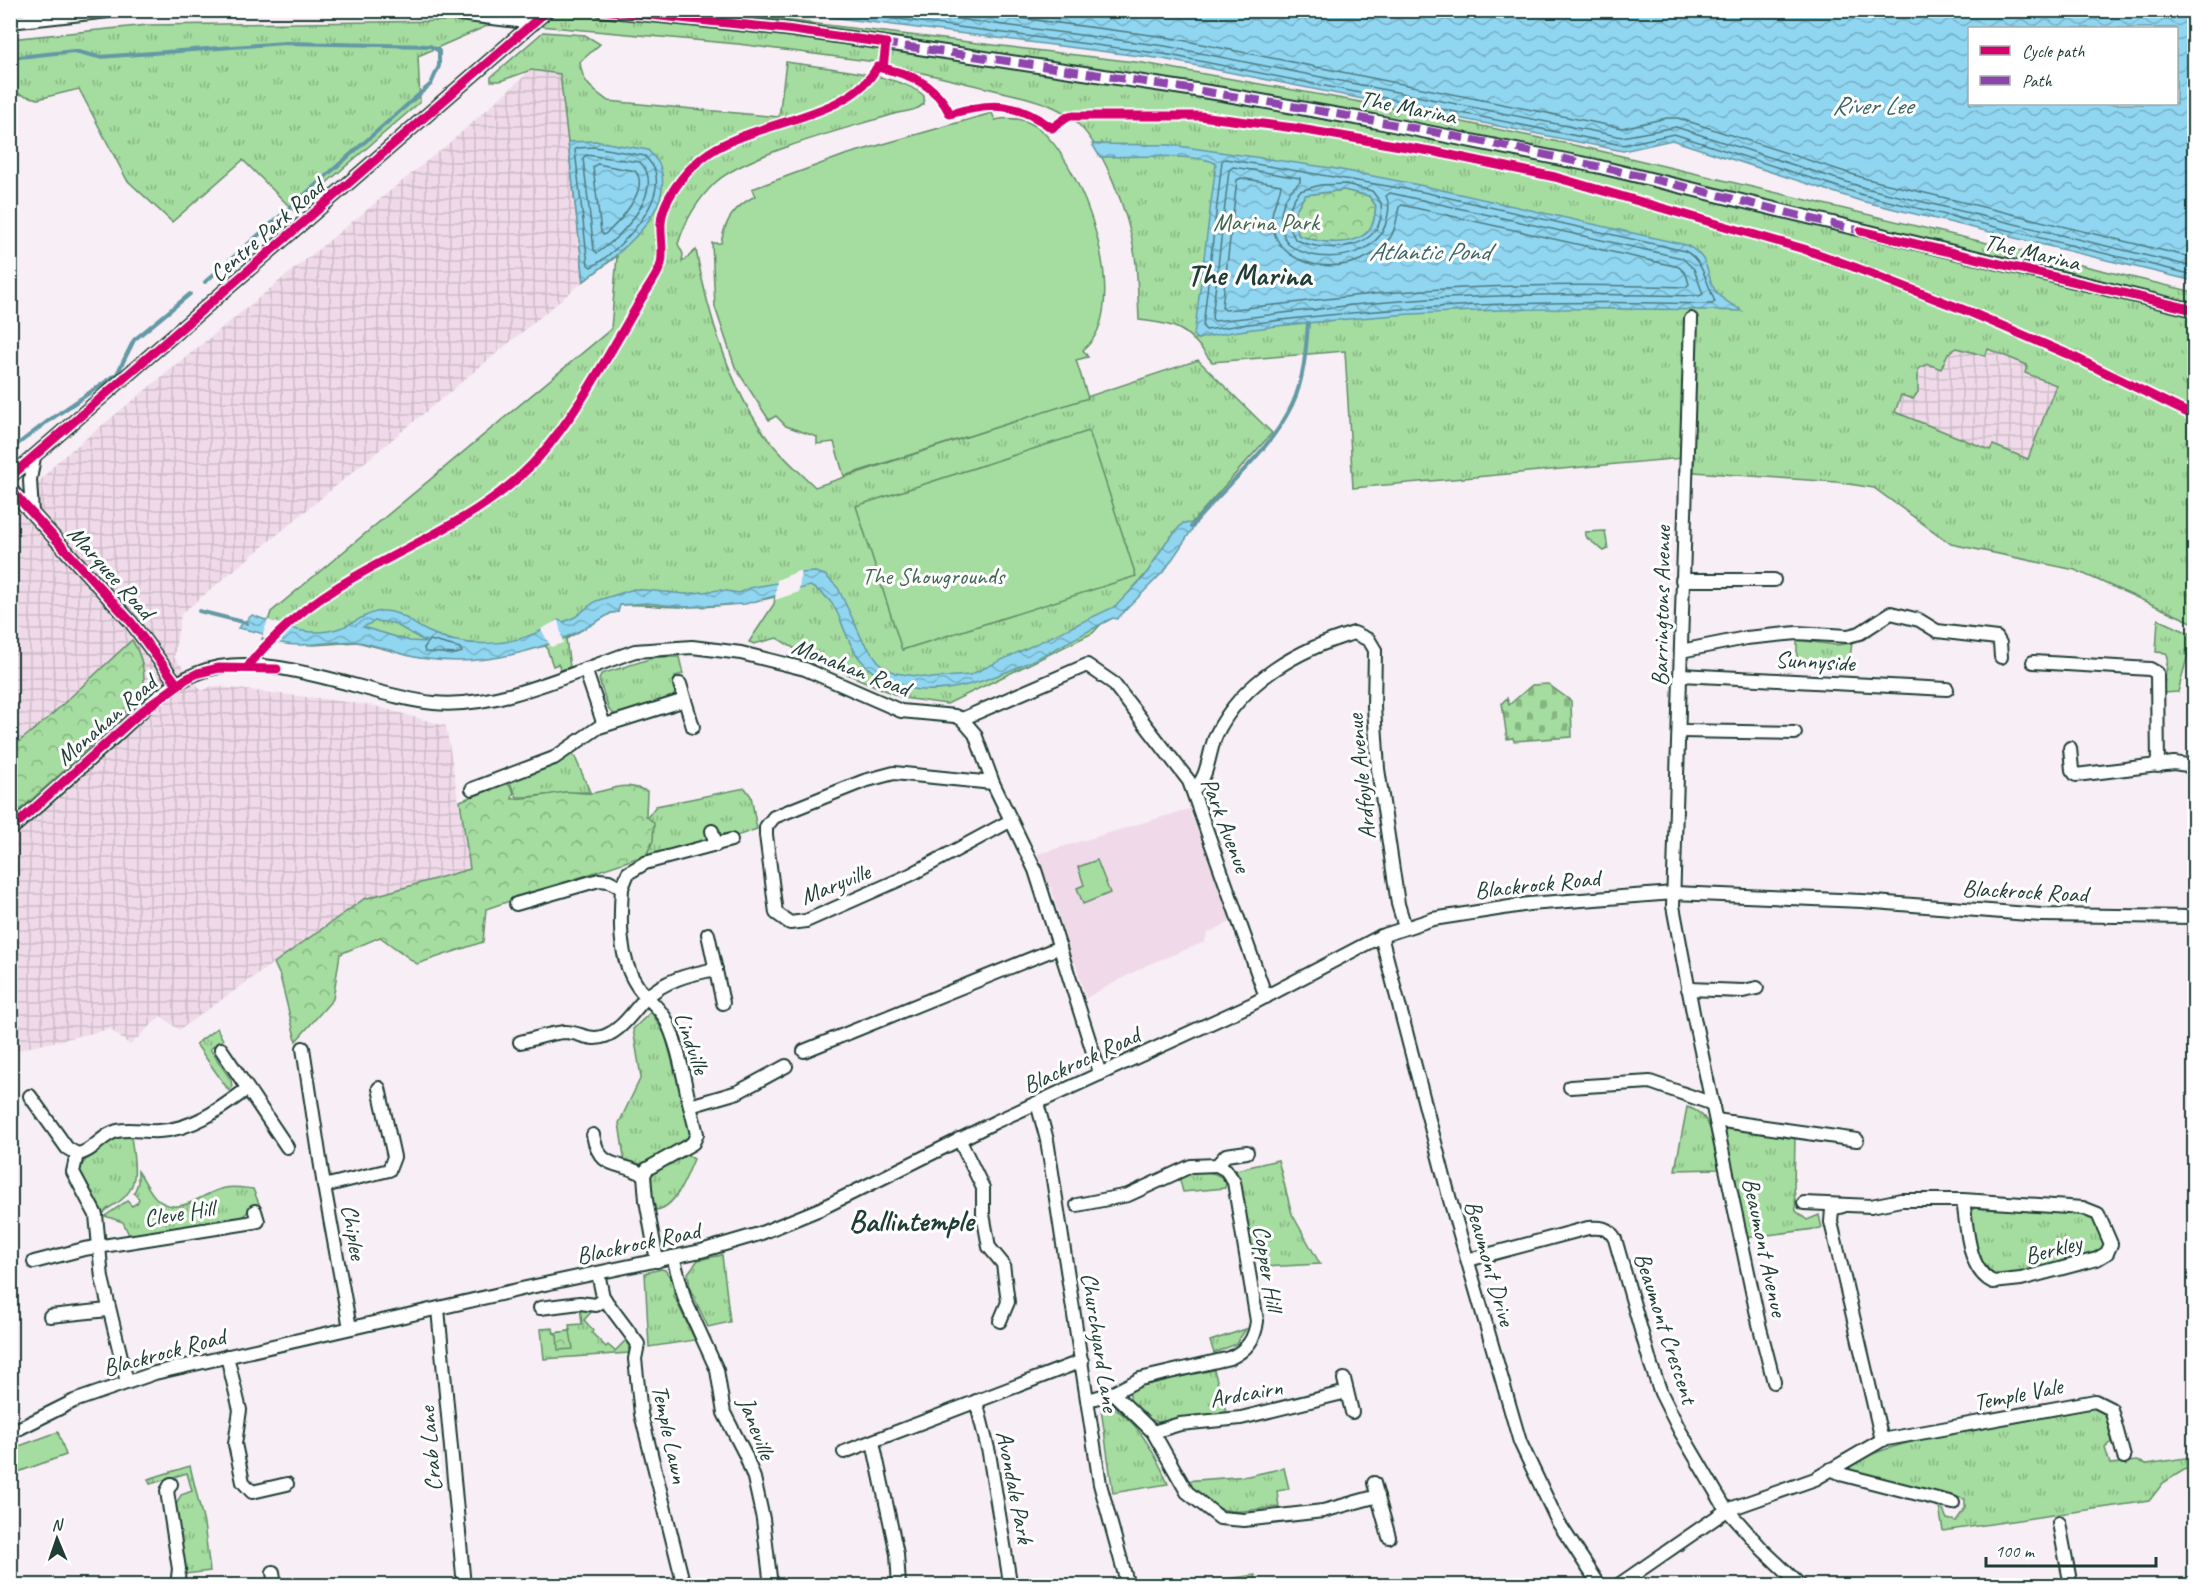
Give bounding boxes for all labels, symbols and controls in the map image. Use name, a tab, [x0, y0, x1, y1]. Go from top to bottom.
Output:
legend	[1968, 27, 2178, 105]
text: Cycle path	[2022, 40, 2085, 62]
text: Path	[2022, 70, 2052, 92]
street label: The Marina	[1357, 83, 1460, 131]
water label: River Lee	[1832, 89, 1916, 122]
street label: Centre Park Road	[203, 169, 333, 288]
park label: Marina Park	[1213, 207, 1321, 237]
street label: The Marina	[1981, 226, 2084, 278]
water label: Atlantic Pond	[1369, 235, 1497, 268]
district label: The Marina	[1187, 256, 1314, 294]
street label: Marquee Road	[61, 519, 163, 628]
street label: Barringtons Avenue	[1645, 523, 1677, 687]
park label: The Showgrounds	[862, 561, 1006, 591]
street label: Monahan Road	[788, 631, 917, 704]
street label: Sunnyside	[1774, 644, 1858, 678]
street label: Monahan Road	[49, 666, 165, 772]
street label: Ardfoyle Avenue	[1339, 711, 1383, 841]
street label: Park Avenue	[1194, 773, 1259, 879]
street label: Maryville	[796, 856, 876, 912]
street label: Blackrock Road	[1473, 862, 1605, 905]
street label: Blackrock Road	[1962, 873, 2092, 909]
street label: Lindville	[667, 1008, 717, 1080]
street label: Blackrock Road	[1018, 1018, 1147, 1100]
street label: Beaumont Avenue	[1736, 1175, 1795, 1321]
street label: Cleve Hill	[142, 1192, 220, 1233]
street label: Beaumont Drive	[1458, 1197, 1523, 1331]
street label: Chiplee	[334, 1202, 374, 1264]
district label: Ballintemple	[849, 1202, 976, 1240]
street label: Blackrock Road	[573, 1215, 706, 1271]
street label: Copper Hill	[1246, 1223, 1290, 1317]
street label: Berkley	[2021, 1227, 2087, 1271]
street label: Beaumont Crescent	[1627, 1249, 1705, 1409]
street label: Churchyard Lane	[1074, 1270, 1126, 1416]
street label: Blackrock Road	[99, 1320, 232, 1383]
street label: Temple Vale	[1971, 1370, 2067, 1417]
street label: Ardcairn	[1207, 1372, 1285, 1414]
street label: Temple Lawn	[645, 1382, 695, 1486]
street label: Janeville	[731, 1392, 783, 1466]
street label: Crab Lane	[411, 1403, 449, 1493]
street label: Avondale Park	[989, 1428, 1041, 1548]
north arrow	[27, 1509, 87, 1569]
text: N	[51, 1515, 65, 1535]
scale bar	[1986, 1530, 2156, 1568]
text: 100 m	[1995, 1540, 2036, 1562]

